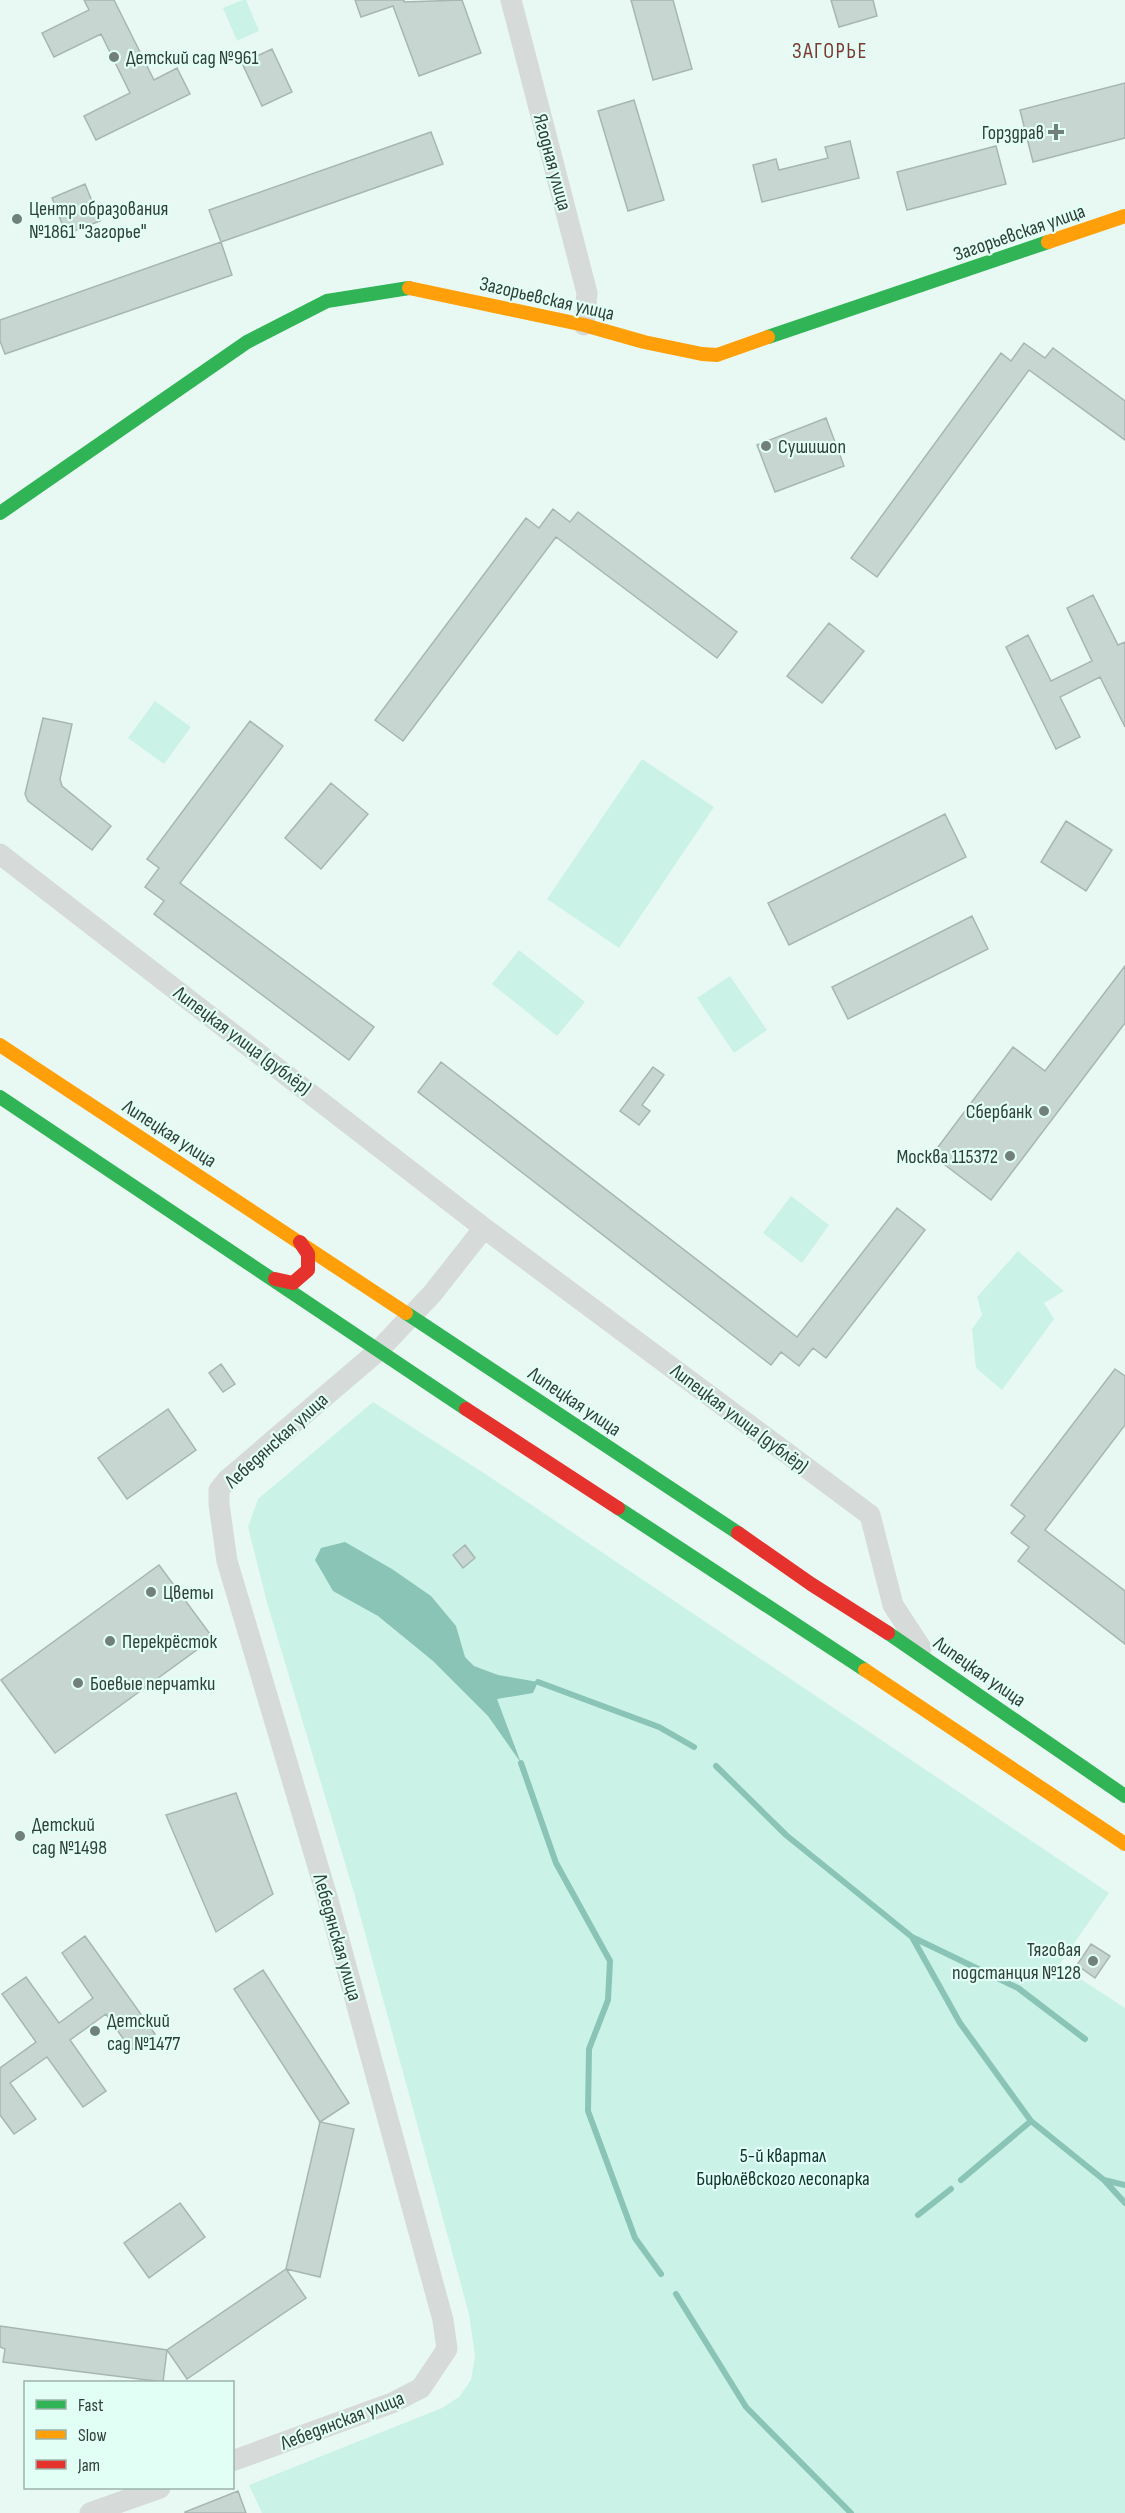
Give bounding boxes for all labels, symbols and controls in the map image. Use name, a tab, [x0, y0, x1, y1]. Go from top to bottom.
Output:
district label: ЗАГОРЬЕ	[792, 38, 868, 65]
place label: Детский сад №961	[126, 46, 259, 70]
marker: Детский сад №961	[107, 50, 121, 64]
street label: Ягодная улица	[528, 111, 576, 213]
place label: Горздрав	[982, 121, 1044, 145]
marker: Горздрав	[1049, 125, 1063, 139]
place label: Центр образования №1861 "Загорье"	[29, 197, 168, 244]
street label: Загорьевская улица	[950, 199, 1088, 267]
marker: Центр образования №1861 "Загорье"	[10, 212, 24, 226]
street label: Загорьевская улица	[477, 272, 617, 326]
place label: Сушишоп	[778, 435, 846, 459]
marker: Сушишоп	[759, 439, 773, 453]
street label: Липецкая улица (дублёр)	[168, 981, 316, 1100]
street label: Липецкая улица	[117, 1094, 221, 1173]
place label: Сбербанк	[966, 1100, 1032, 1124]
marker: Сбербанк	[1037, 1104, 1051, 1118]
place label: Москва 115372	[896, 1145, 998, 1169]
marker: Москва 115372	[1003, 1149, 1017, 1163]
street label: Липецкая улица (дублёр)	[665, 1359, 813, 1478]
street label: Липецкая улица	[523, 1361, 626, 1442]
street label: Лебедянская улица	[219, 1388, 333, 1494]
place label: Цветы	[163, 1581, 214, 1605]
marker: Цветы	[144, 1585, 158, 1599]
place label: Перекрёсток	[122, 1630, 217, 1654]
street label: Липецкая улица	[928, 1631, 1030, 1712]
marker: Перекрёсток	[103, 1634, 117, 1648]
place label: Боевые перчатки	[90, 1672, 215, 1696]
marker: Боевые перчатки	[71, 1676, 85, 1690]
place label: Детский сад №1498	[32, 1813, 107, 1860]
marker: Детский сад №1498	[13, 1829, 27, 1843]
street label: Лебедянская улица	[307, 1870, 367, 2003]
place label: Тяговая подстанция №128	[952, 1938, 1081, 1985]
marker: Тяговая подстанция №128	[1086, 1954, 1100, 1968]
place label: Детский сад №1477	[107, 2009, 180, 2056]
marker: Детский сад №1477	[88, 2024, 102, 2038]
park label: 5-й квартал Бирюлёвского лесопарка	[696, 2144, 870, 2191]
legend	[24, 2381, 234, 2489]
street label: Лебедянская улица	[276, 2386, 408, 2456]
text: Fast	[78, 2395, 104, 2416]
text: Slow	[78, 2425, 107, 2446]
text: Jam	[77, 2455, 100, 2476]

